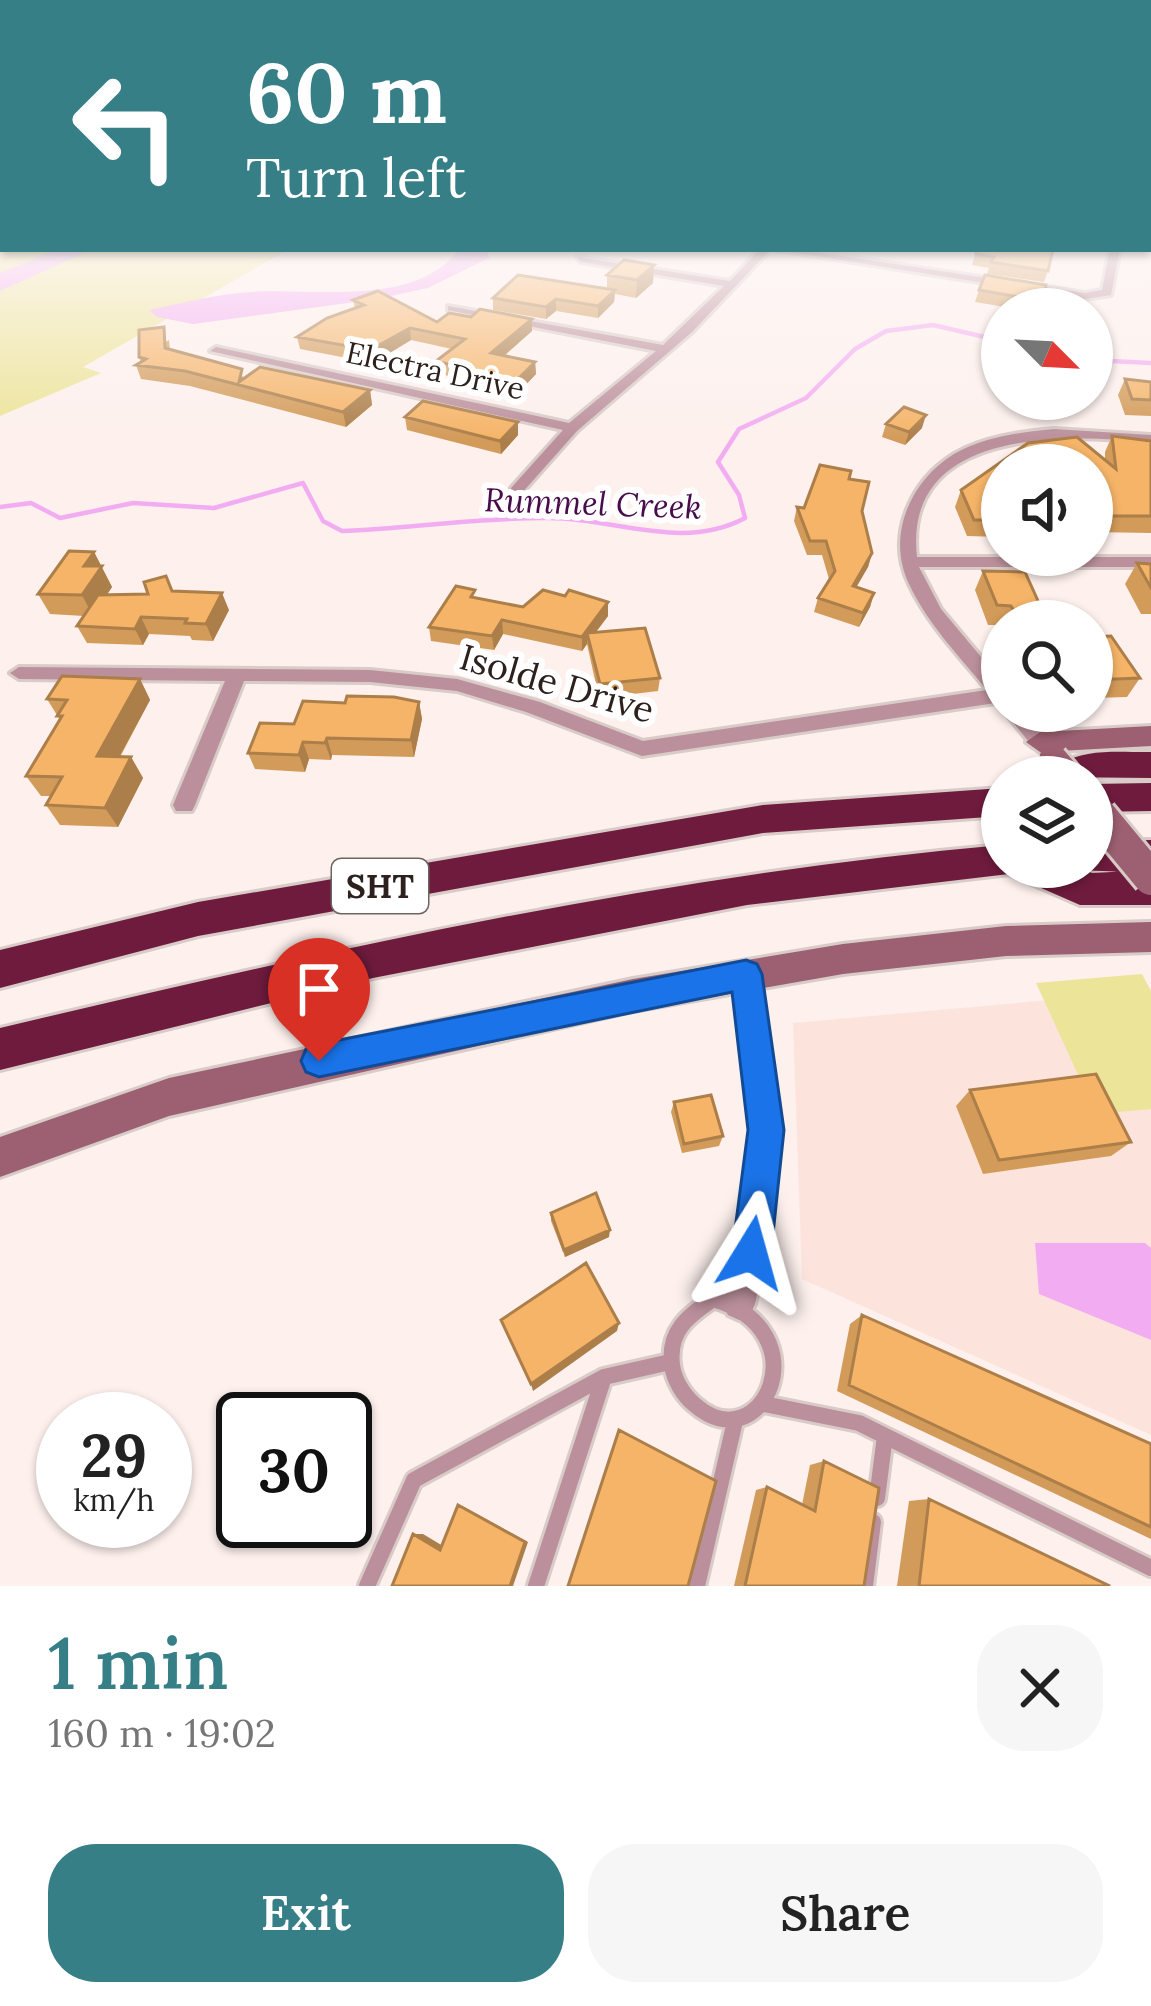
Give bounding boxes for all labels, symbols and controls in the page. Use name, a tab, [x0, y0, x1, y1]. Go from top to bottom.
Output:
text: 60 m	[246, 38, 447, 146]
icon: left	[48, 48, 204, 204]
text: Turn left	[246, 143, 466, 212]
north arrow	[981, 288, 1113, 420]
map controls	[981, 288, 1113, 888]
street label: Electra Drive	[342, 333, 528, 407]
button: sound	[981, 444, 1113, 576]
water label: Rummel Creek	[483, 478, 703, 528]
button: search	[981, 600, 1113, 732]
street label: Isolde Drive	[455, 633, 659, 733]
button: layers	[981, 756, 1113, 888]
road number: SHT	[332, 859, 428, 913]
pin	[268, 938, 370, 1061]
icon: arrive	[286, 956, 352, 1022]
position arrow	[688, 1190, 814, 1316]
speed limit sign: 30	[216, 1392, 372, 1548]
text: 29	[81, 1417, 147, 1493]
text: km/h	[73, 1481, 155, 1519]
text: 1 min	[48, 1617, 228, 1709]
button: close	[977, 1625, 1103, 1751]
text: 160 m · 19:02	[48, 1708, 276, 1758]
button: Exit	[48, 1844, 564, 1982]
button: Share	[588, 1844, 1103, 1982]

